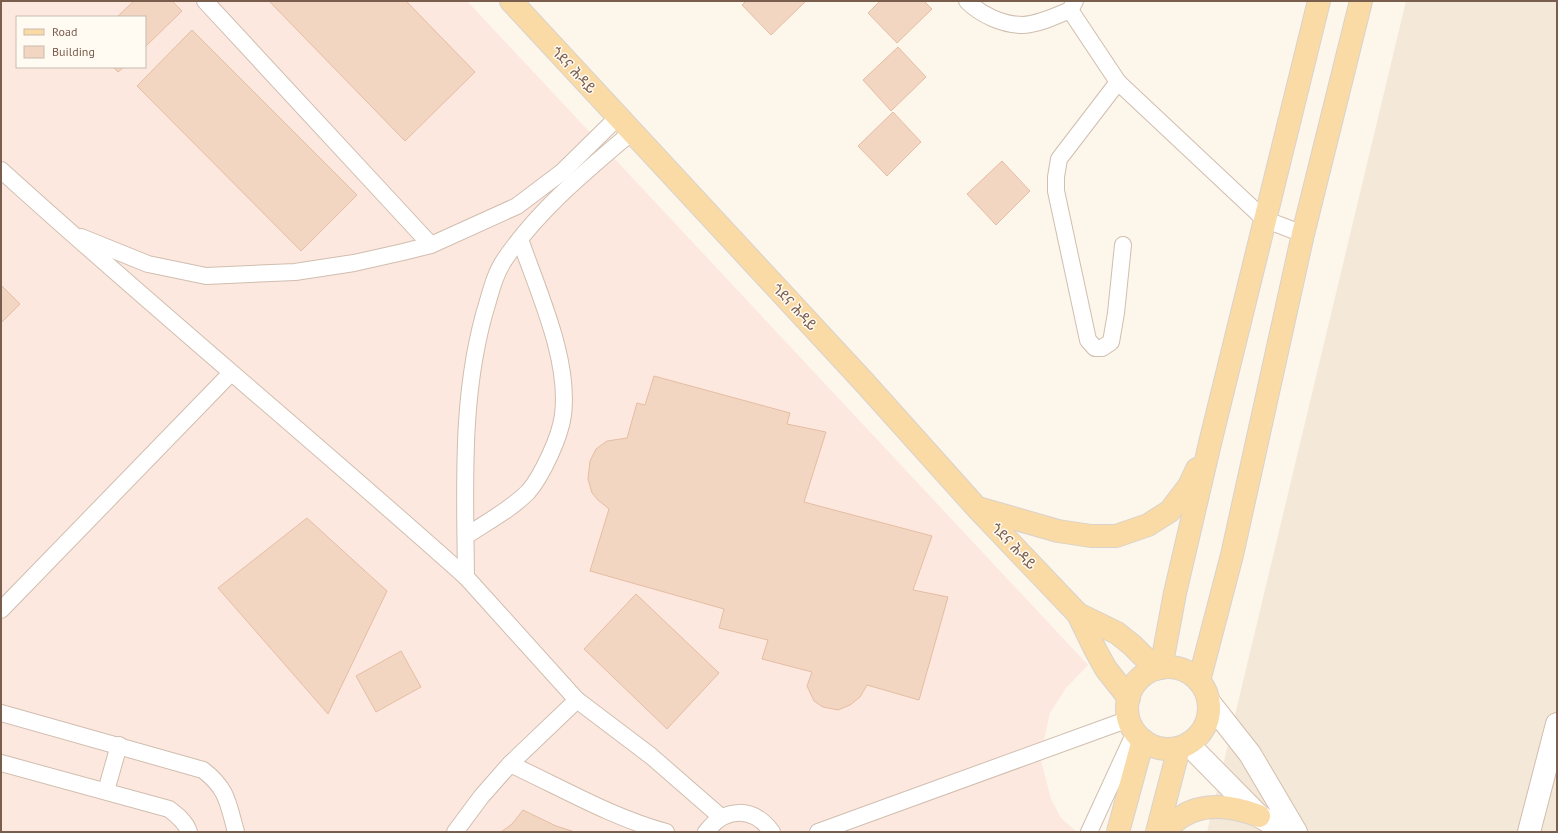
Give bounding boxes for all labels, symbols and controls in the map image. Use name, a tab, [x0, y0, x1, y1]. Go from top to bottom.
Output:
legend	[16, 16, 146, 68]
text: Road	[52, 24, 77, 39]
street label: ጎደና ሕዳይ	[548, 43, 600, 97]
text: Building	[52, 44, 95, 59]
street label: ጎደና ሕዳይ	[769, 280, 821, 334]
street label: ጎደና ሕዳይ	[987, 519, 1041, 573]

